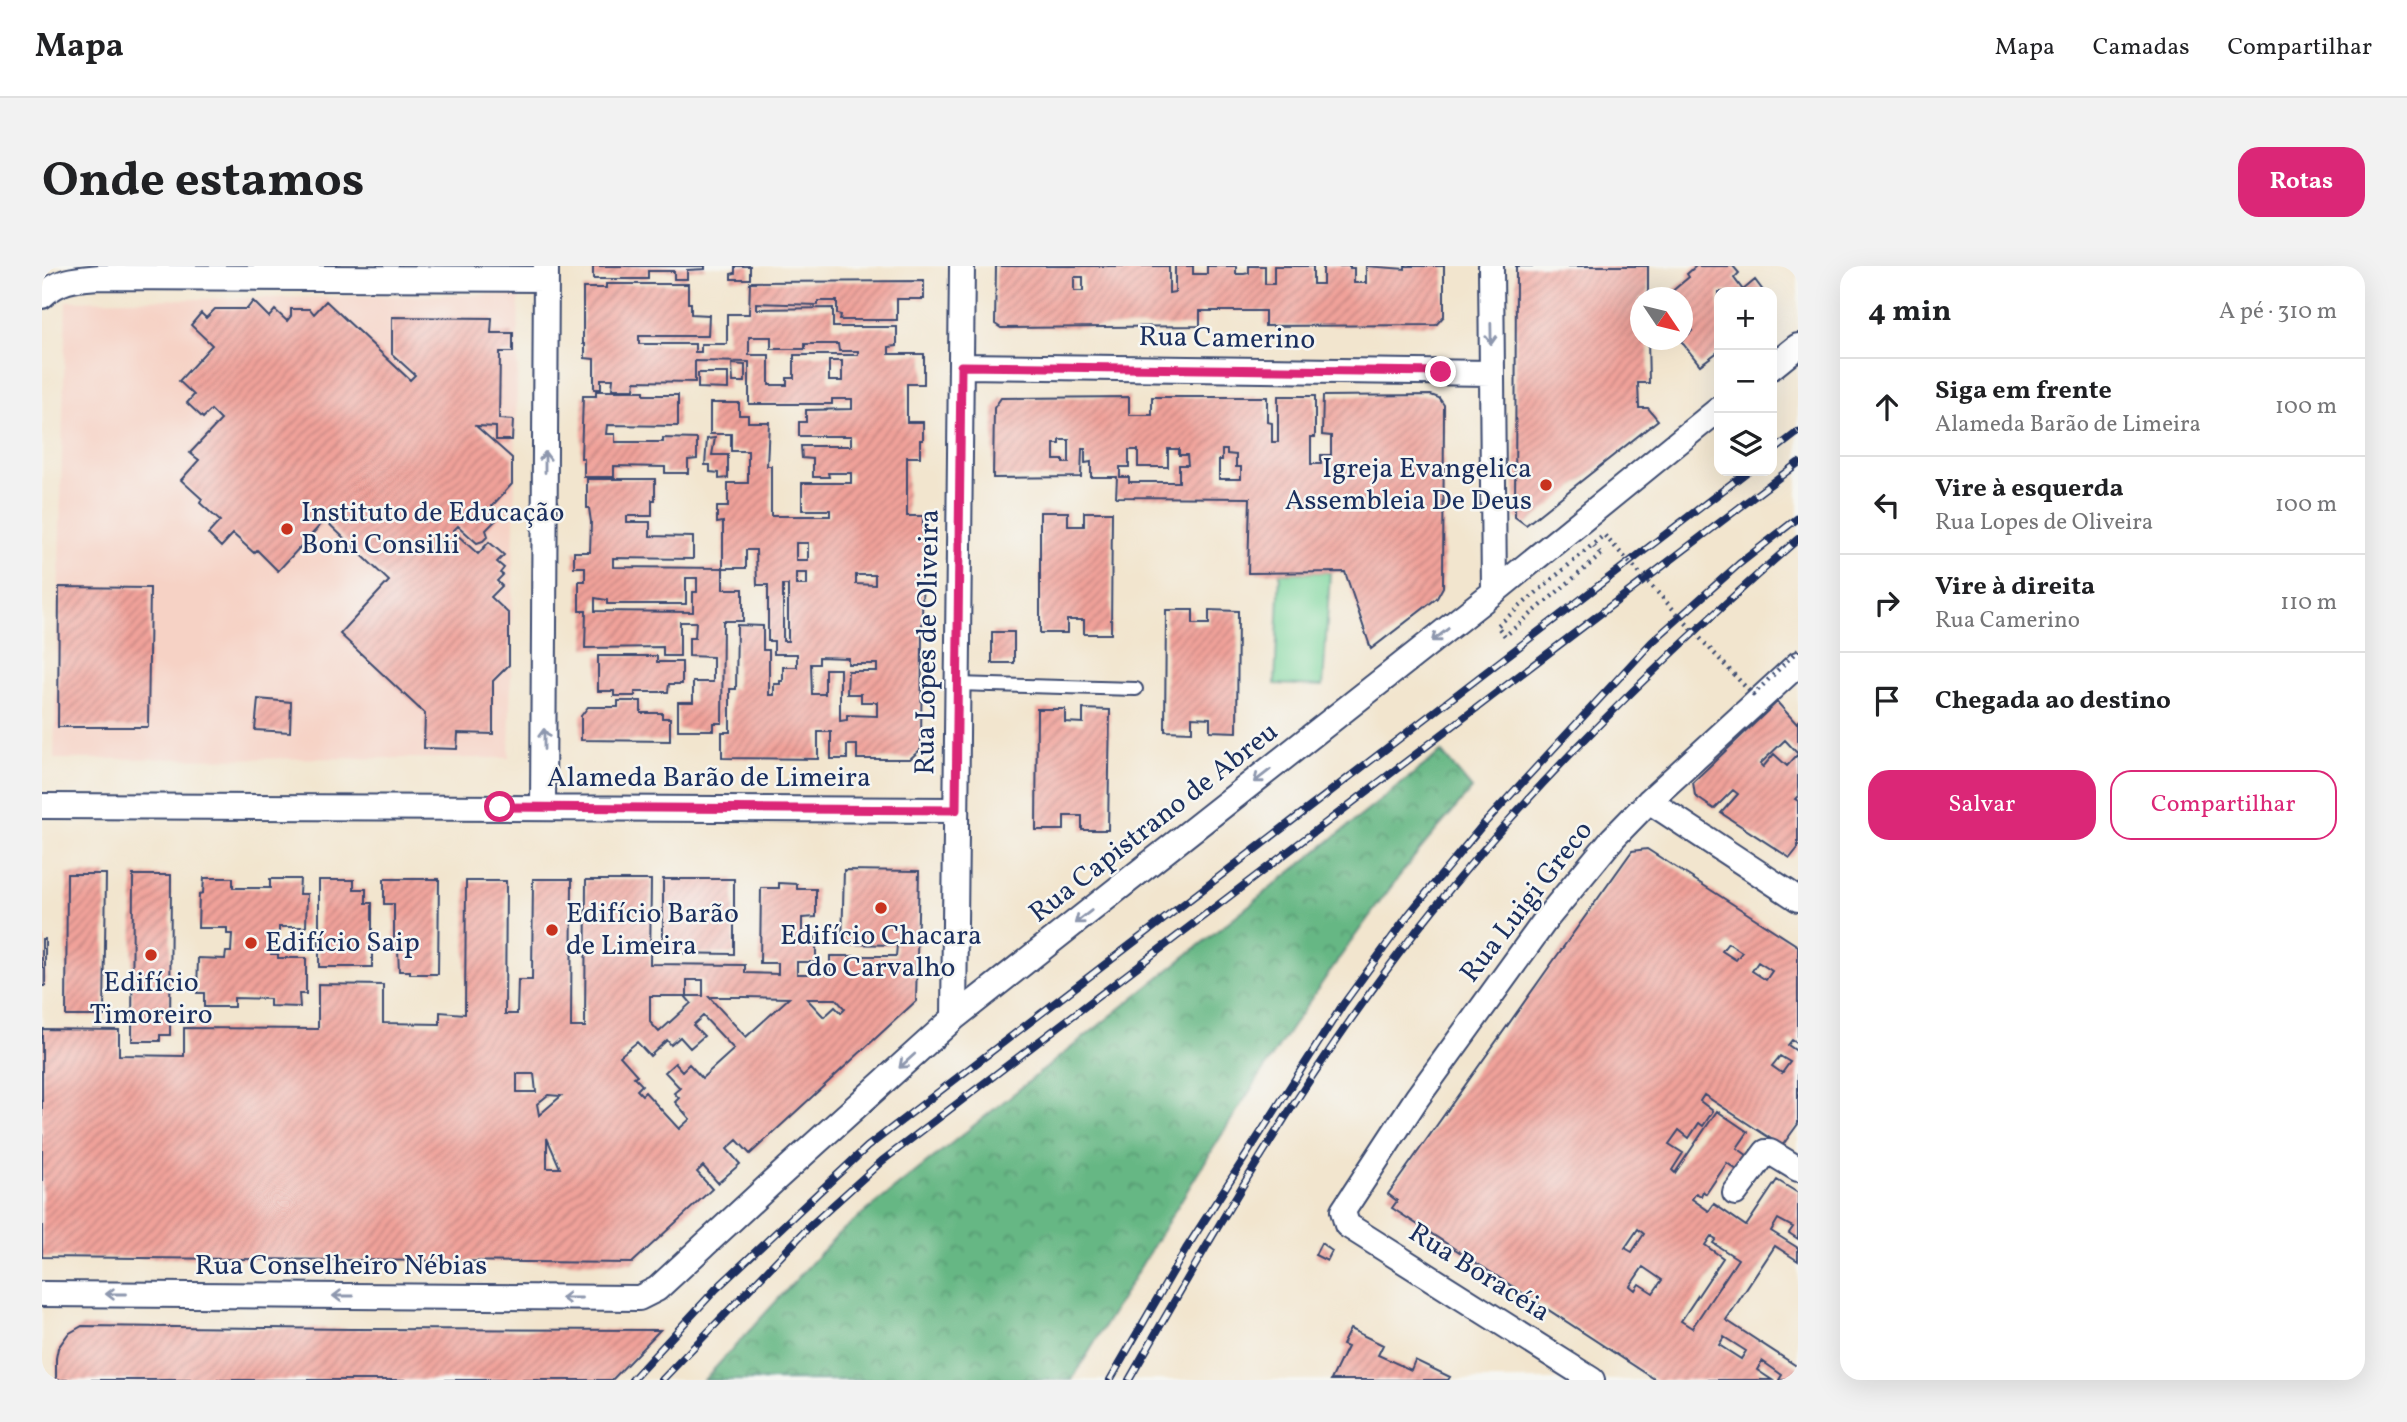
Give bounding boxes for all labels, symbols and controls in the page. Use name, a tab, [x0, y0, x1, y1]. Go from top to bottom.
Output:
text: Mapa	[35, 25, 124, 71]
text: Mapa	[1995, 31, 2055, 65]
text: Camadas	[2093, 31, 2189, 65]
text: Compartilhar	[2227, 31, 2372, 65]
button: Rotas	[2238, 147, 2365, 217]
text: Onde estamos	[42, 148, 364, 217]
north arrow	[1630, 287, 1693, 350]
map controls	[1714, 287, 1777, 476]
button: +	[1714, 287, 1777, 350]
text: 4 min	[1868, 291, 1952, 333]
text: A pé · 310 m	[2219, 296, 2337, 328]
street label: Rua Camerino	[1138, 318, 1316, 360]
one-way arrow	[1484, 322, 1498, 345]
button: −	[1714, 350, 1777, 413]
route end	[1425, 356, 1456, 387]
text: Siga em frente	[1935, 373, 2112, 409]
icon: ahead	[1868, 388, 1906, 426]
text: 100 m	[2275, 391, 2337, 423]
text: Alameda Barão de Limeira	[1935, 409, 2201, 441]
button: layers	[1714, 413, 1777, 476]
place label: Igreja Evangelica Assembleia De Deus	[1285, 450, 1532, 521]
one-way arrow	[538, 451, 552, 474]
text: Vire à esquerda	[1935, 471, 2124, 507]
marker: Igreja Evangelica Assembleia De Deus	[1538, 477, 1554, 493]
icon: left	[1868, 486, 1906, 524]
text: 100 m	[2275, 489, 2337, 521]
place label: Instituto de Educação Boni Consilii	[301, 494, 564, 565]
text: Rua Lopes de Oliveira	[1935, 507, 2153, 539]
street label: Rua Lopes de Oliveira	[906, 509, 950, 775]
marker: Instituto de Educação Boni Consilii	[279, 521, 295, 537]
text: Vire à direita	[1935, 569, 2095, 605]
icon: right	[1868, 584, 1906, 622]
text: 110 m	[2280, 587, 2337, 619]
text: Rua Camerino	[1935, 605, 2080, 637]
one-way arrow	[1432, 627, 1450, 642]
icon: arrive	[1868, 682, 1906, 720]
text: Chegada ao destino	[1935, 683, 2171, 719]
street label: Rua Capistrano de Abreu	[1021, 713, 1287, 933]
one-way arrow	[537, 728, 551, 751]
street label: Alameda Barão de Limeira	[547, 759, 871, 798]
one-way arrow	[1253, 768, 1271, 783]
button: Salvar	[1868, 770, 2096, 840]
button: Compartilhar	[2110, 770, 2337, 840]
route start	[484, 791, 515, 822]
street label: Rua Luigi Greco	[1451, 813, 1603, 991]
place label: Edifício Barão de Limeira	[566, 895, 739, 966]
marker: Edifício Chacara do Carvalho	[873, 900, 889, 916]
one-way arrow	[1075, 909, 1093, 924]
place label: Edifício Chacara do Carvalho	[780, 917, 982, 988]
marker: Edifício Barão de Limeira	[544, 922, 560, 938]
place label: Edifício Saip	[265, 924, 420, 963]
marker: Edifício Saip	[243, 935, 259, 951]
marker: Edifício Timoreiro	[143, 947, 159, 963]
place label: Edifício Timoreiro	[89, 964, 213, 1035]
one-way arrow	[899, 1052, 916, 1069]
street label: Rua Boracéia	[1401, 1214, 1557, 1332]
street label: Rua Conselheiro Nébias	[195, 1247, 487, 1286]
one-way arrow	[105, 1287, 128, 1301]
one-way arrow	[332, 1289, 355, 1303]
one-way arrow	[560, 1291, 583, 1305]

